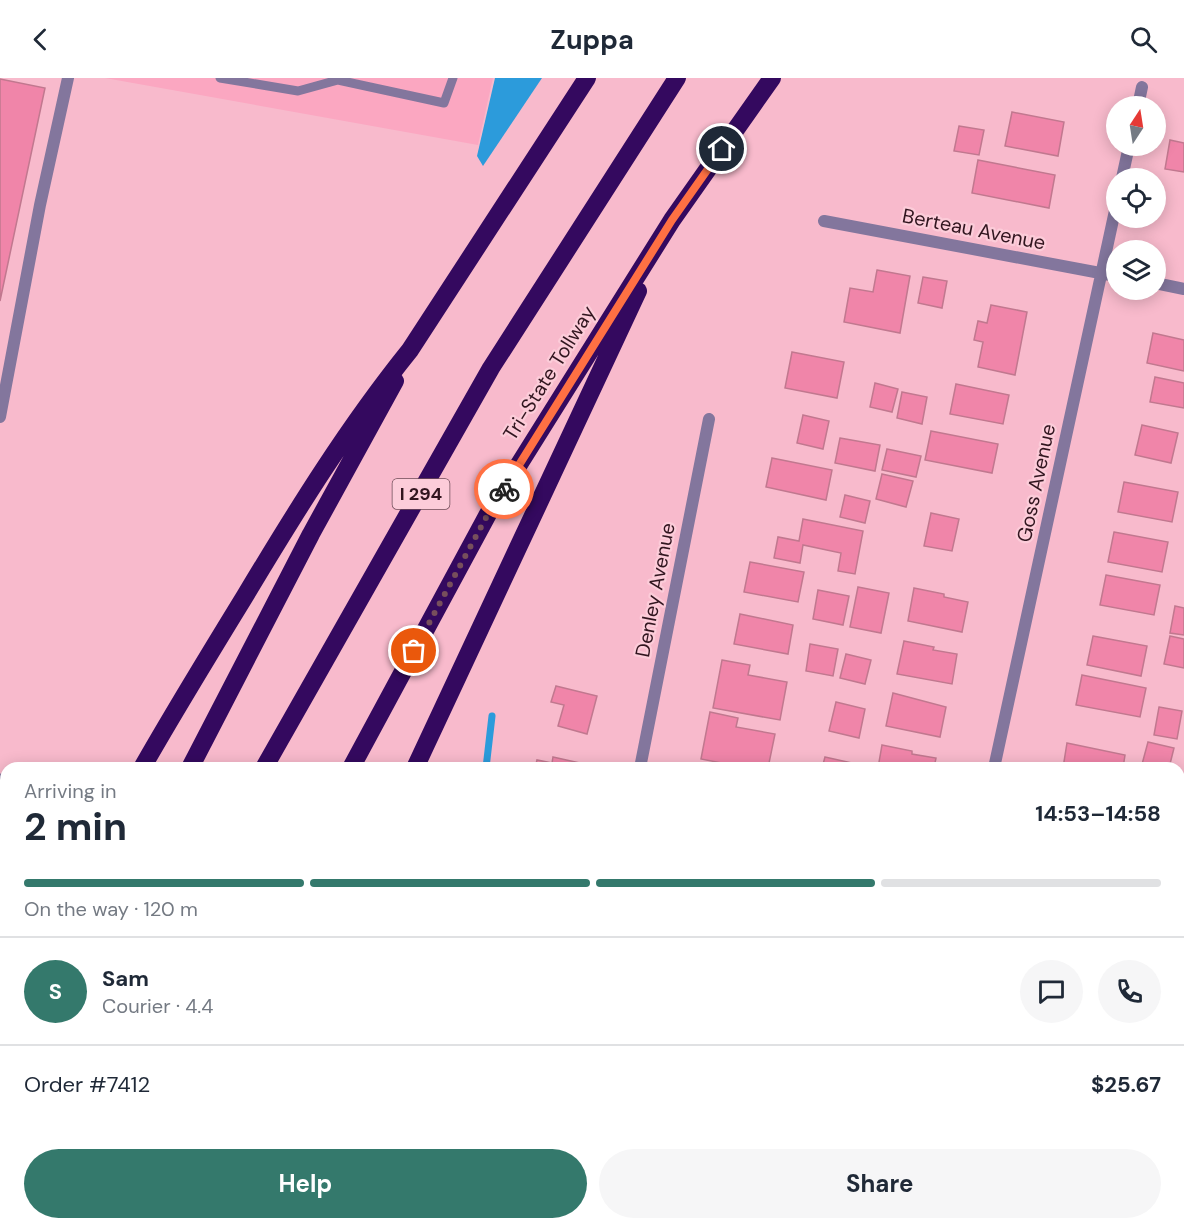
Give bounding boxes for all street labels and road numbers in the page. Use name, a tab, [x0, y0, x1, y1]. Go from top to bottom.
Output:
street label: Berteau Avenue	[900, 202, 1048, 256]
street label: Tri-State Tollway	[497, 301, 601, 445]
street label: Goss Avenue	[1011, 421, 1061, 545]
road number: I 294	[392, 479, 450, 509]
street label: Denley Avenue	[629, 521, 681, 659]

